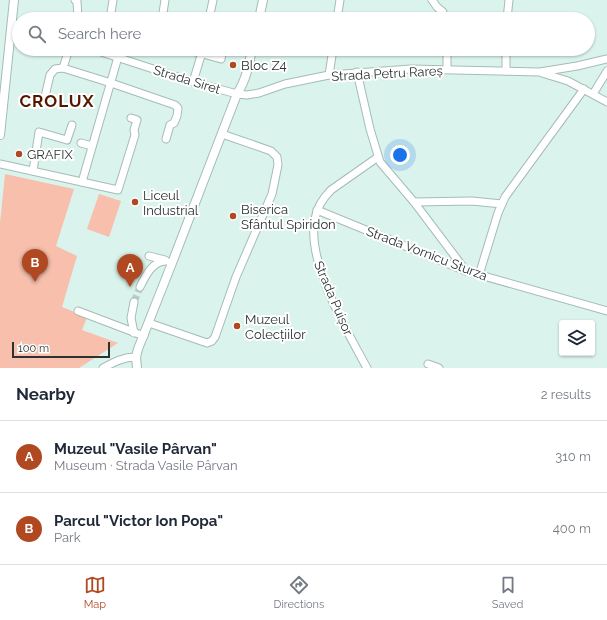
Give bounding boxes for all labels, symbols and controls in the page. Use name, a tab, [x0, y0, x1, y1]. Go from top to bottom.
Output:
search box	[12, 12, 595, 56]
icon: search	[26, 23, 48, 45]
text: Search here	[58, 25, 141, 43]
place label: Bloc Z4	[241, 58, 287, 73]
marker: Bloc Z4	[228, 60, 238, 70]
street label: Strada Siret	[152, 62, 223, 97]
street label: Strada Petru Rareș	[331, 63, 443, 84]
district label: CROLUX	[19, 91, 95, 111]
your location	[390, 145, 410, 165]
place label: GRAFIX	[27, 147, 73, 162]
marker: GRAFIX	[14, 149, 24, 159]
place label: Liceul Industrial	[143, 188, 199, 218]
marker: Liceul Industrial	[130, 197, 140, 207]
place label: Biserica Sfântul Spiridon	[241, 202, 336, 232]
marker: Biserica Sfântul Spiridon	[228, 211, 238, 221]
street label: Strada Vornicu Sturza	[364, 223, 490, 284]
pin: B	[22, 249, 48, 282]
pin: A	[117, 254, 143, 287]
street label: Strada Puișor	[311, 259, 356, 338]
place label: Muzeul Colecțiilor	[245, 312, 306, 342]
map controls	[559, 320, 595, 356]
button: layers	[559, 320, 595, 356]
marker: Muzeul Colecțiilor	[232, 321, 242, 331]
scale bar	[12, 340, 110, 359]
text: 100 m	[18, 342, 49, 355]
text: Nearby	[16, 384, 75, 404]
text: 2 results	[541, 387, 591, 402]
text: Muzeul "Vasile Pârvan"	[54, 440, 217, 458]
text: A	[25, 449, 33, 464]
text: 310 m	[555, 449, 591, 464]
text: Museum · Strada Vasile Pârvan	[54, 458, 238, 473]
text: Parcul "Victor Ion Popa"	[54, 512, 223, 530]
text: B	[25, 521, 33, 536]
text: 400 m	[553, 521, 591, 536]
text: Park	[54, 530, 81, 545]
tab: Map	[84, 574, 106, 611]
tab: Directions	[274, 574, 324, 611]
tab: Saved	[492, 574, 523, 611]

